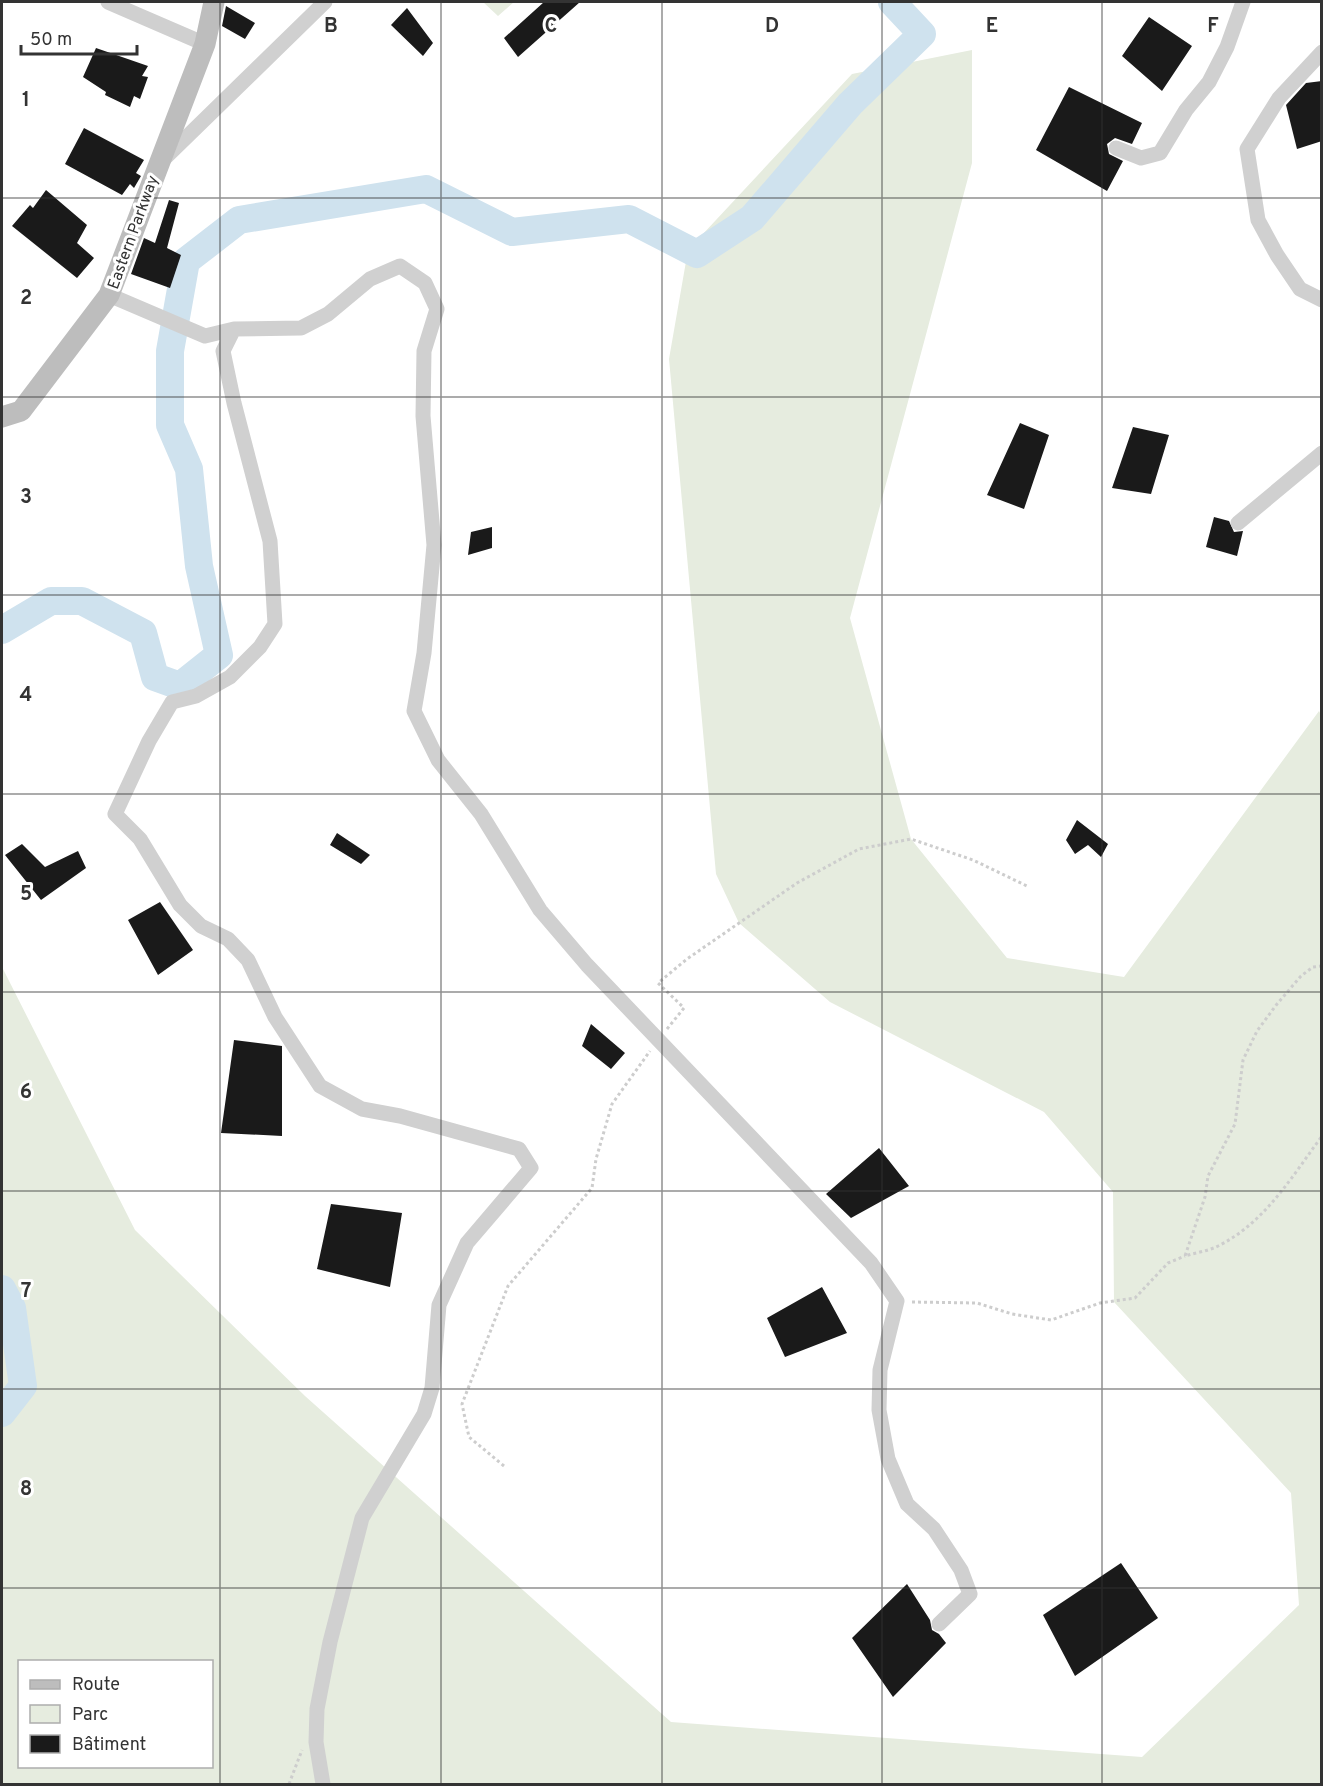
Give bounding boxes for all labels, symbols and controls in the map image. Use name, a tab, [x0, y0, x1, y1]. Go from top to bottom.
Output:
text: B	[324, 14, 338, 40]
text: C	[545, 14, 557, 40]
text: D	[765, 14, 779, 40]
text: E	[986, 14, 998, 40]
text: F	[1207, 14, 1219, 40]
scale bar	[21, 18, 136, 56]
text: 50 m	[30, 29, 72, 52]
text: 1	[22, 88, 30, 114]
street label: Eastern Parkway	[104, 173, 164, 292]
text: 2	[20, 286, 32, 312]
text: 3	[20, 485, 32, 511]
text: 4	[20, 683, 32, 709]
text: 5	[20, 882, 32, 908]
text: 6	[20, 1080, 32, 1106]
text: 7	[21, 1279, 31, 1305]
text: 8	[20, 1477, 32, 1503]
legend	[18, 1660, 213, 1768]
text: Route	[72, 1674, 120, 1697]
text: Parc	[72, 1704, 108, 1727]
text: Bâtiment	[72, 1734, 146, 1757]

